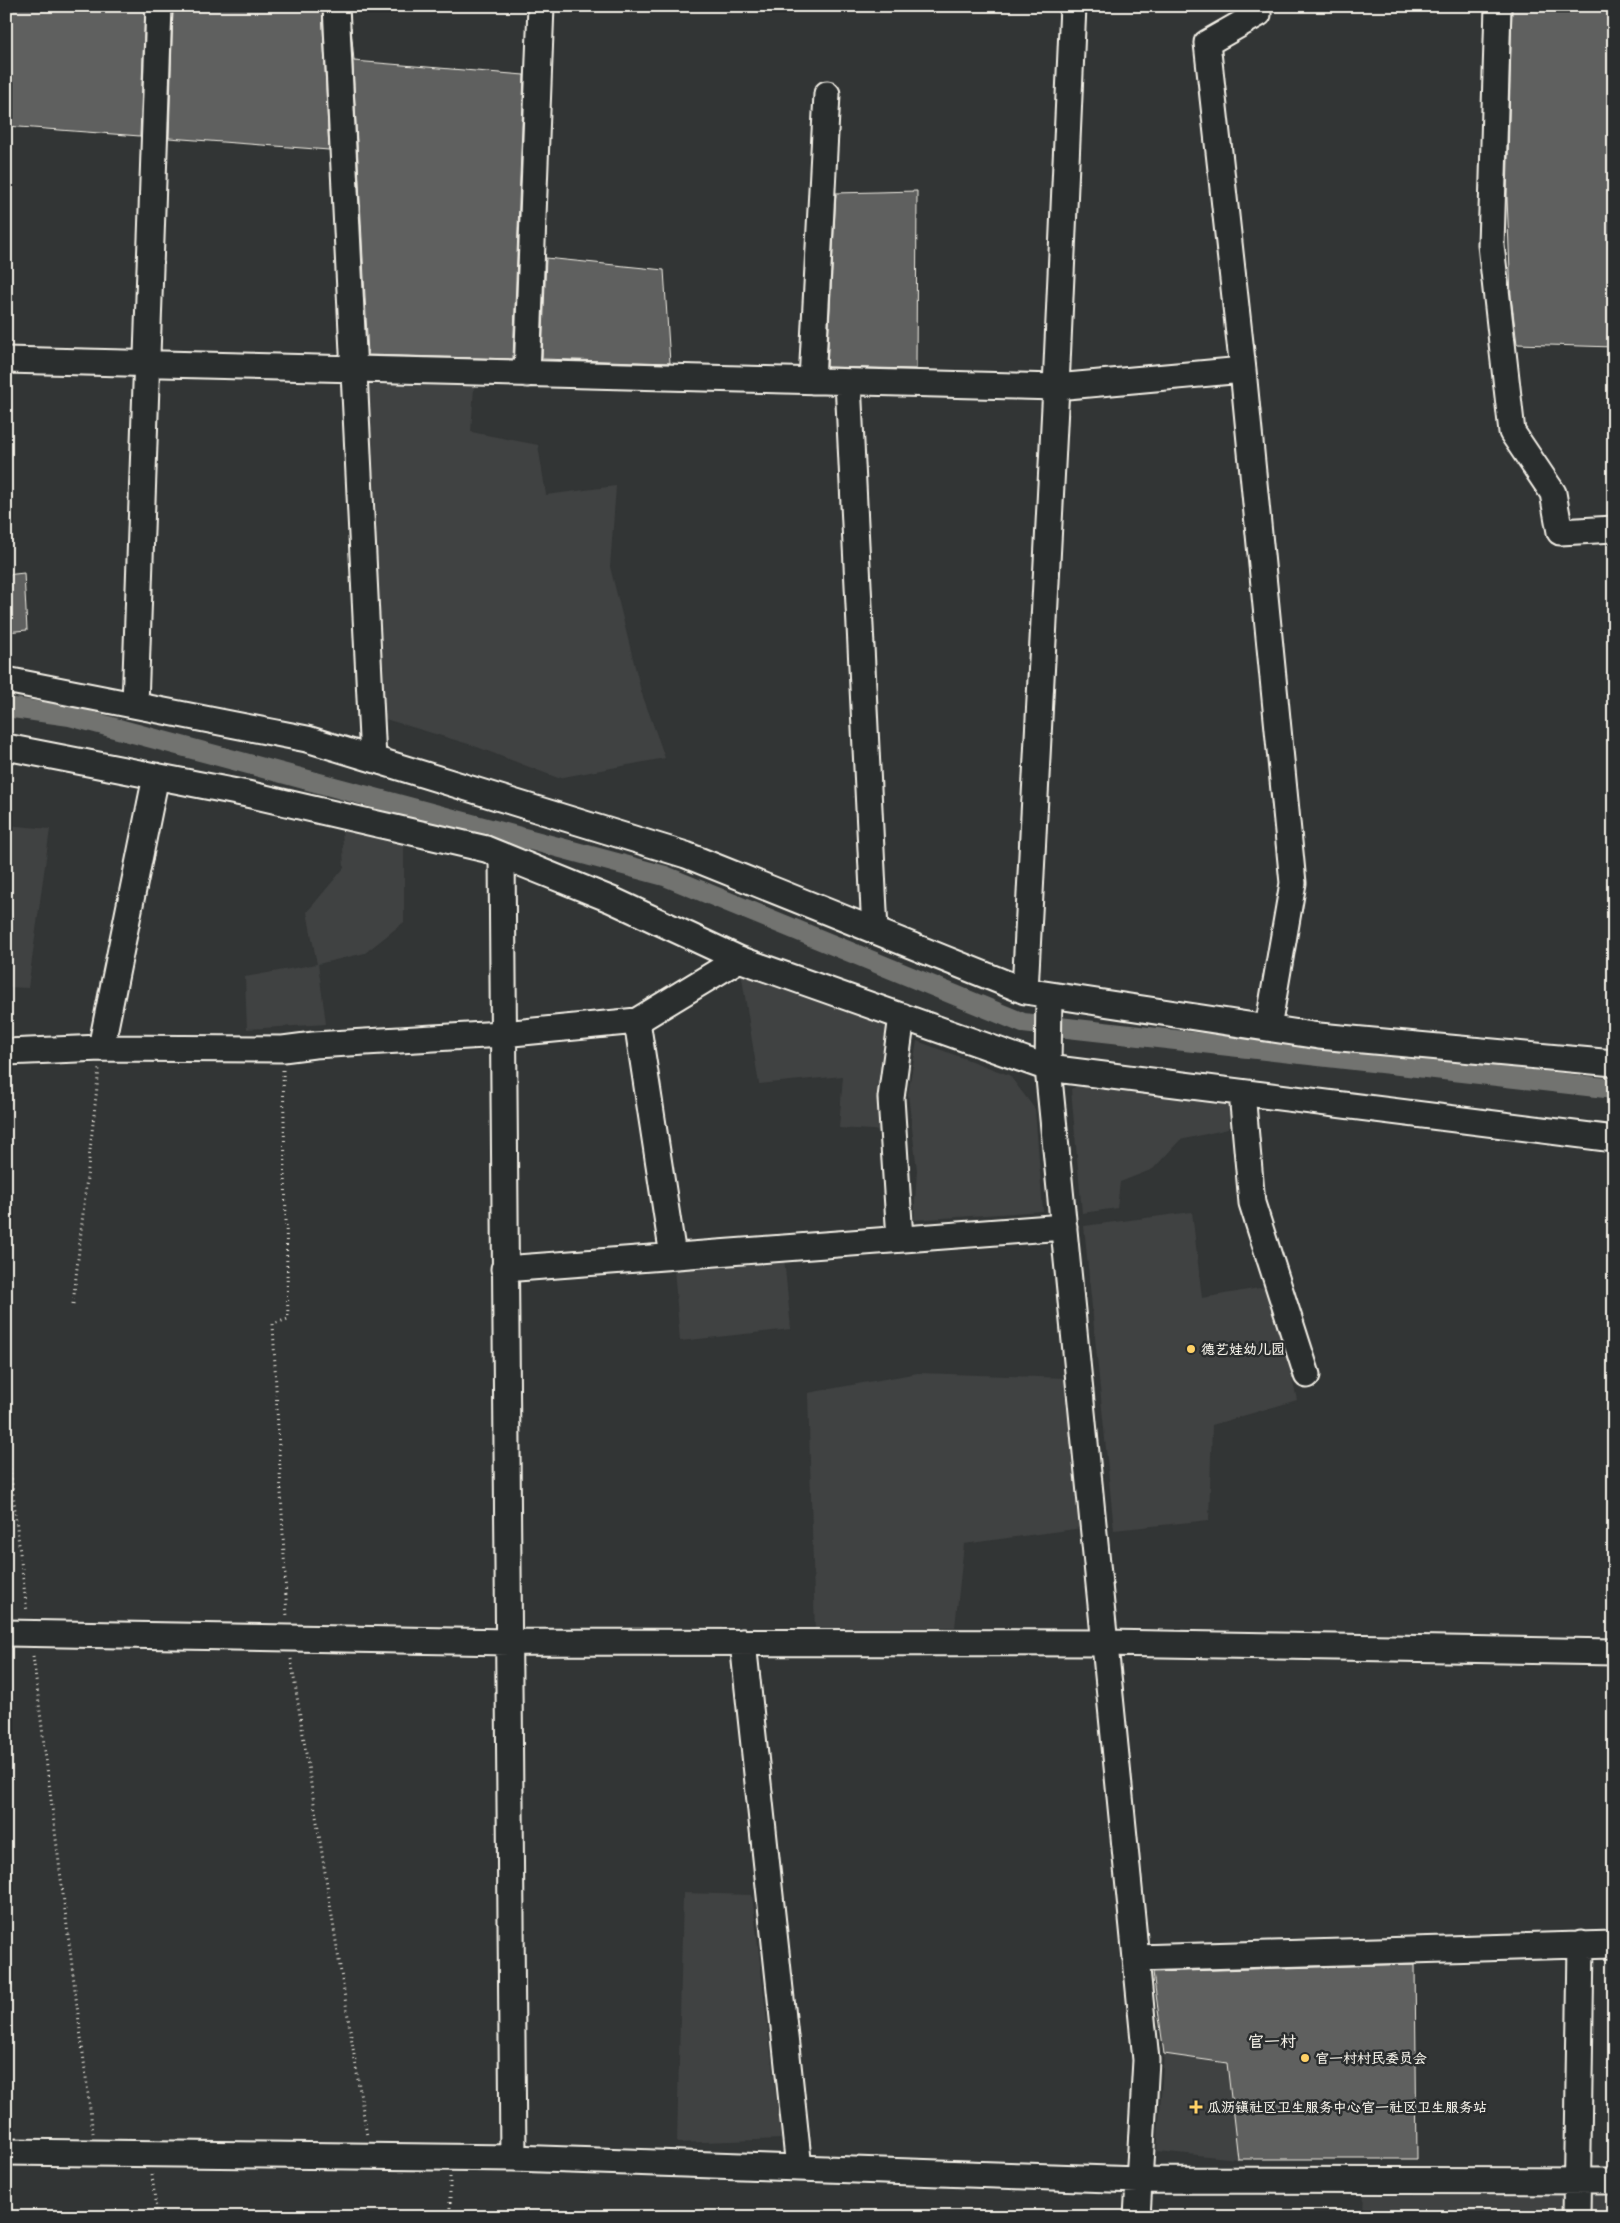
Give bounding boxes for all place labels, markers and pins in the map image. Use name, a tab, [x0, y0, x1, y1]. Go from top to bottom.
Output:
place label: 德艺娃幼儿园	[1201, 1341, 1285, 1358]
marker: 德艺娃幼儿园	[1185, 1343, 1197, 1355]
place label: 官一村村民委员会	[1315, 2050, 1427, 2067]
marker: 官一村村民委员会	[1299, 2052, 1311, 2064]
place label: 瓜沥镇社区卫生服务中心官一社区卫生服务站	[1207, 2099, 1487, 2116]
marker: 瓜沥镇社区卫生服务中心官一社区卫生服务站	[1189, 2100, 1203, 2114]

